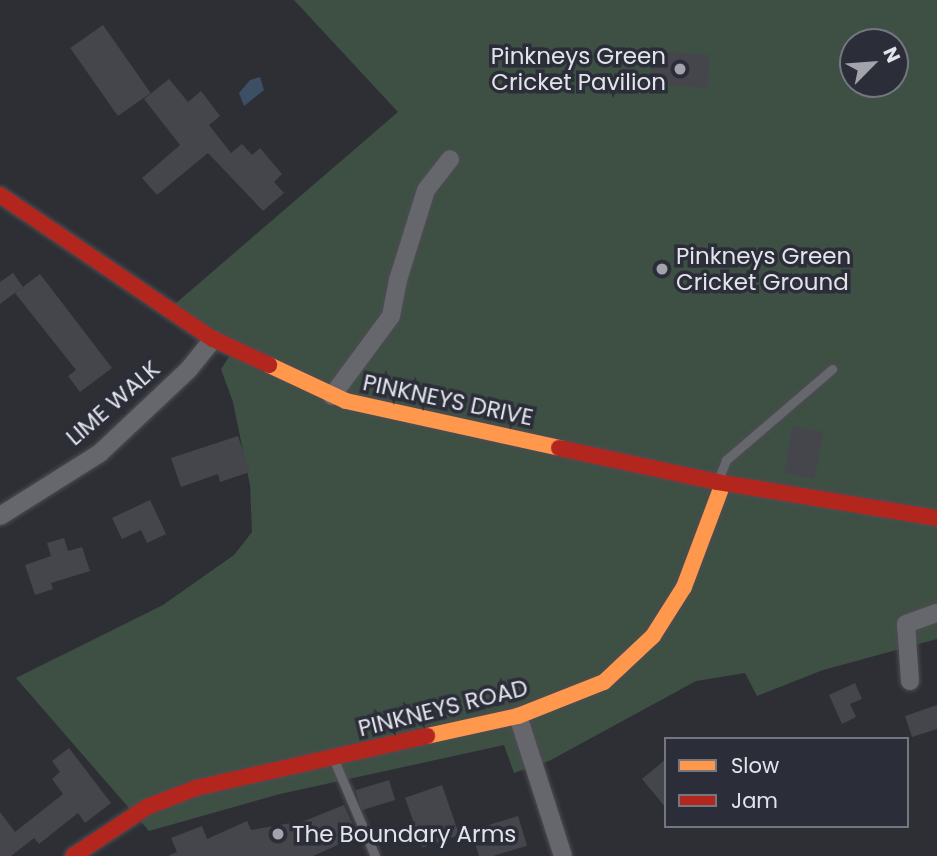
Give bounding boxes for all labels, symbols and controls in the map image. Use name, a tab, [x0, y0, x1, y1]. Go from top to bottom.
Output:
north arrow	[839, 28, 909, 98]
place label: Pinkneys Green Cricket Pavilion	[491, 42, 666, 96]
text: N	[876, 43, 907, 67]
marker: Pinkneys Green Cricket Pavilion	[672, 61, 688, 77]
place label: Pinkneys Green Cricket Ground	[676, 242, 851, 296]
marker: Pinkneys Green Cricket Ground	[654, 261, 670, 277]
street label: LIME WALK	[61, 355, 165, 451]
street label: PINKNEYS DRIVE	[360, 368, 536, 432]
street label: PINKNEYS ROAD	[355, 674, 531, 742]
legend	[664, 737, 909, 828]
text: Slow	[731, 751, 779, 780]
text: Jam	[731, 786, 778, 815]
place label: The Boundary Arms	[292, 820, 516, 848]
marker: The Boundary Arms	[270, 826, 286, 842]

